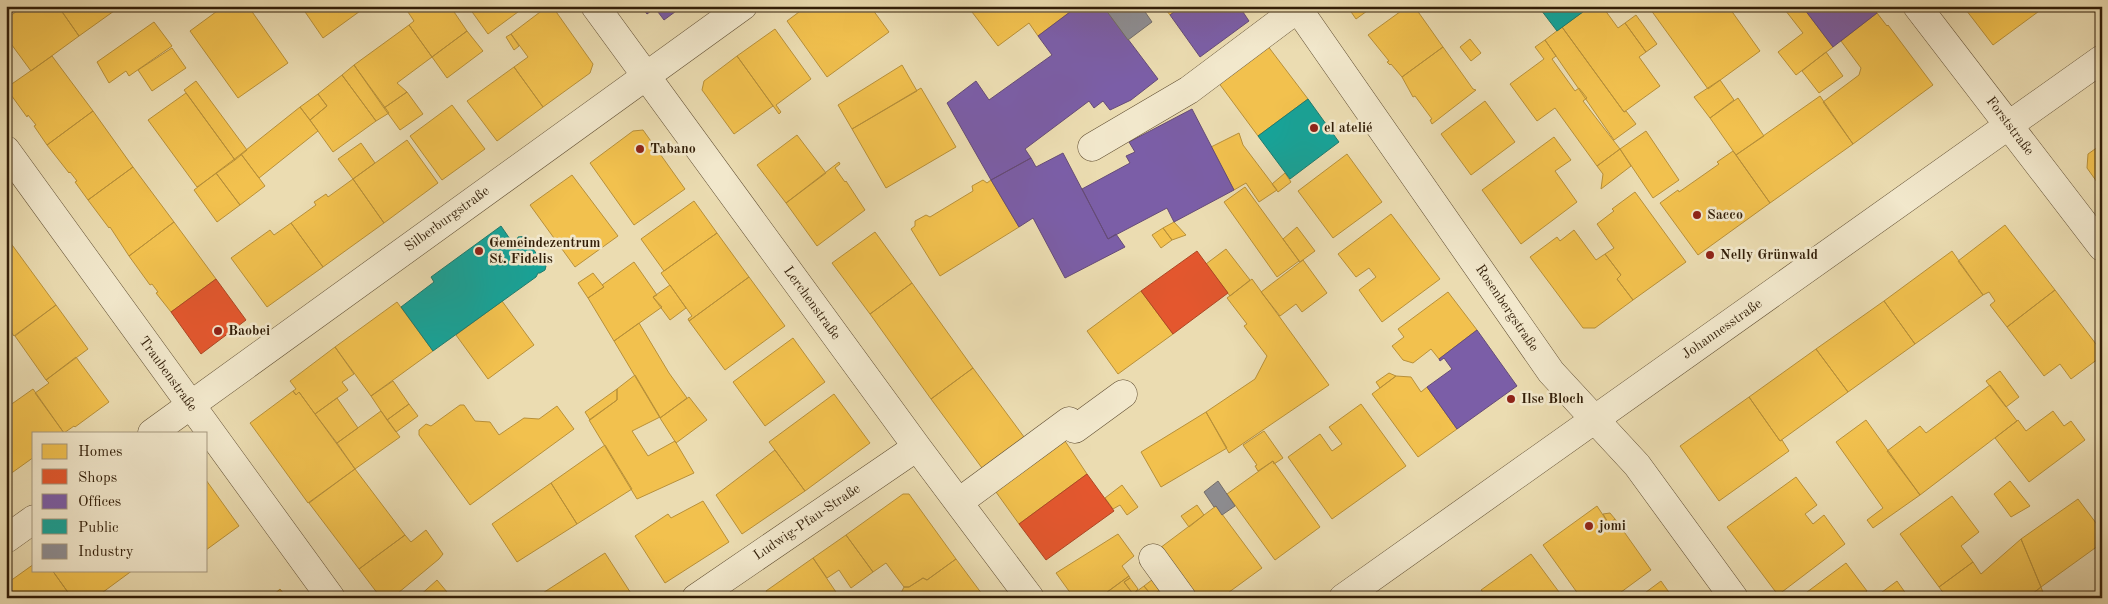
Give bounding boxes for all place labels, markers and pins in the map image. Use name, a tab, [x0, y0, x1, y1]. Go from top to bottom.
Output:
place label: el atelié	[1324, 121, 1373, 135]
marker: el atelié	[1308, 122, 1320, 134]
place label: Tabano	[650, 142, 696, 156]
marker: Tabano	[634, 143, 646, 155]
place label: Sacco	[1707, 208, 1743, 222]
marker: Sacco	[1691, 209, 1703, 221]
place label: Gemeindezentrum St. Fidelis	[489, 236, 600, 266]
marker: Gemeindezentrum St. Fidelis	[473, 245, 485, 257]
place label: Nelly Grünwald	[1720, 248, 1819, 262]
marker: Nelly Grünwald	[1704, 249, 1716, 261]
place label: Baobei	[228, 324, 270, 338]
marker: Baobei	[212, 325, 224, 337]
place label: Ilse Bloch	[1521, 392, 1584, 406]
marker: Ilse Bloch	[1505, 393, 1517, 405]
place label: jomi	[1598, 519, 1626, 533]
marker: jomi	[1583, 520, 1595, 532]

